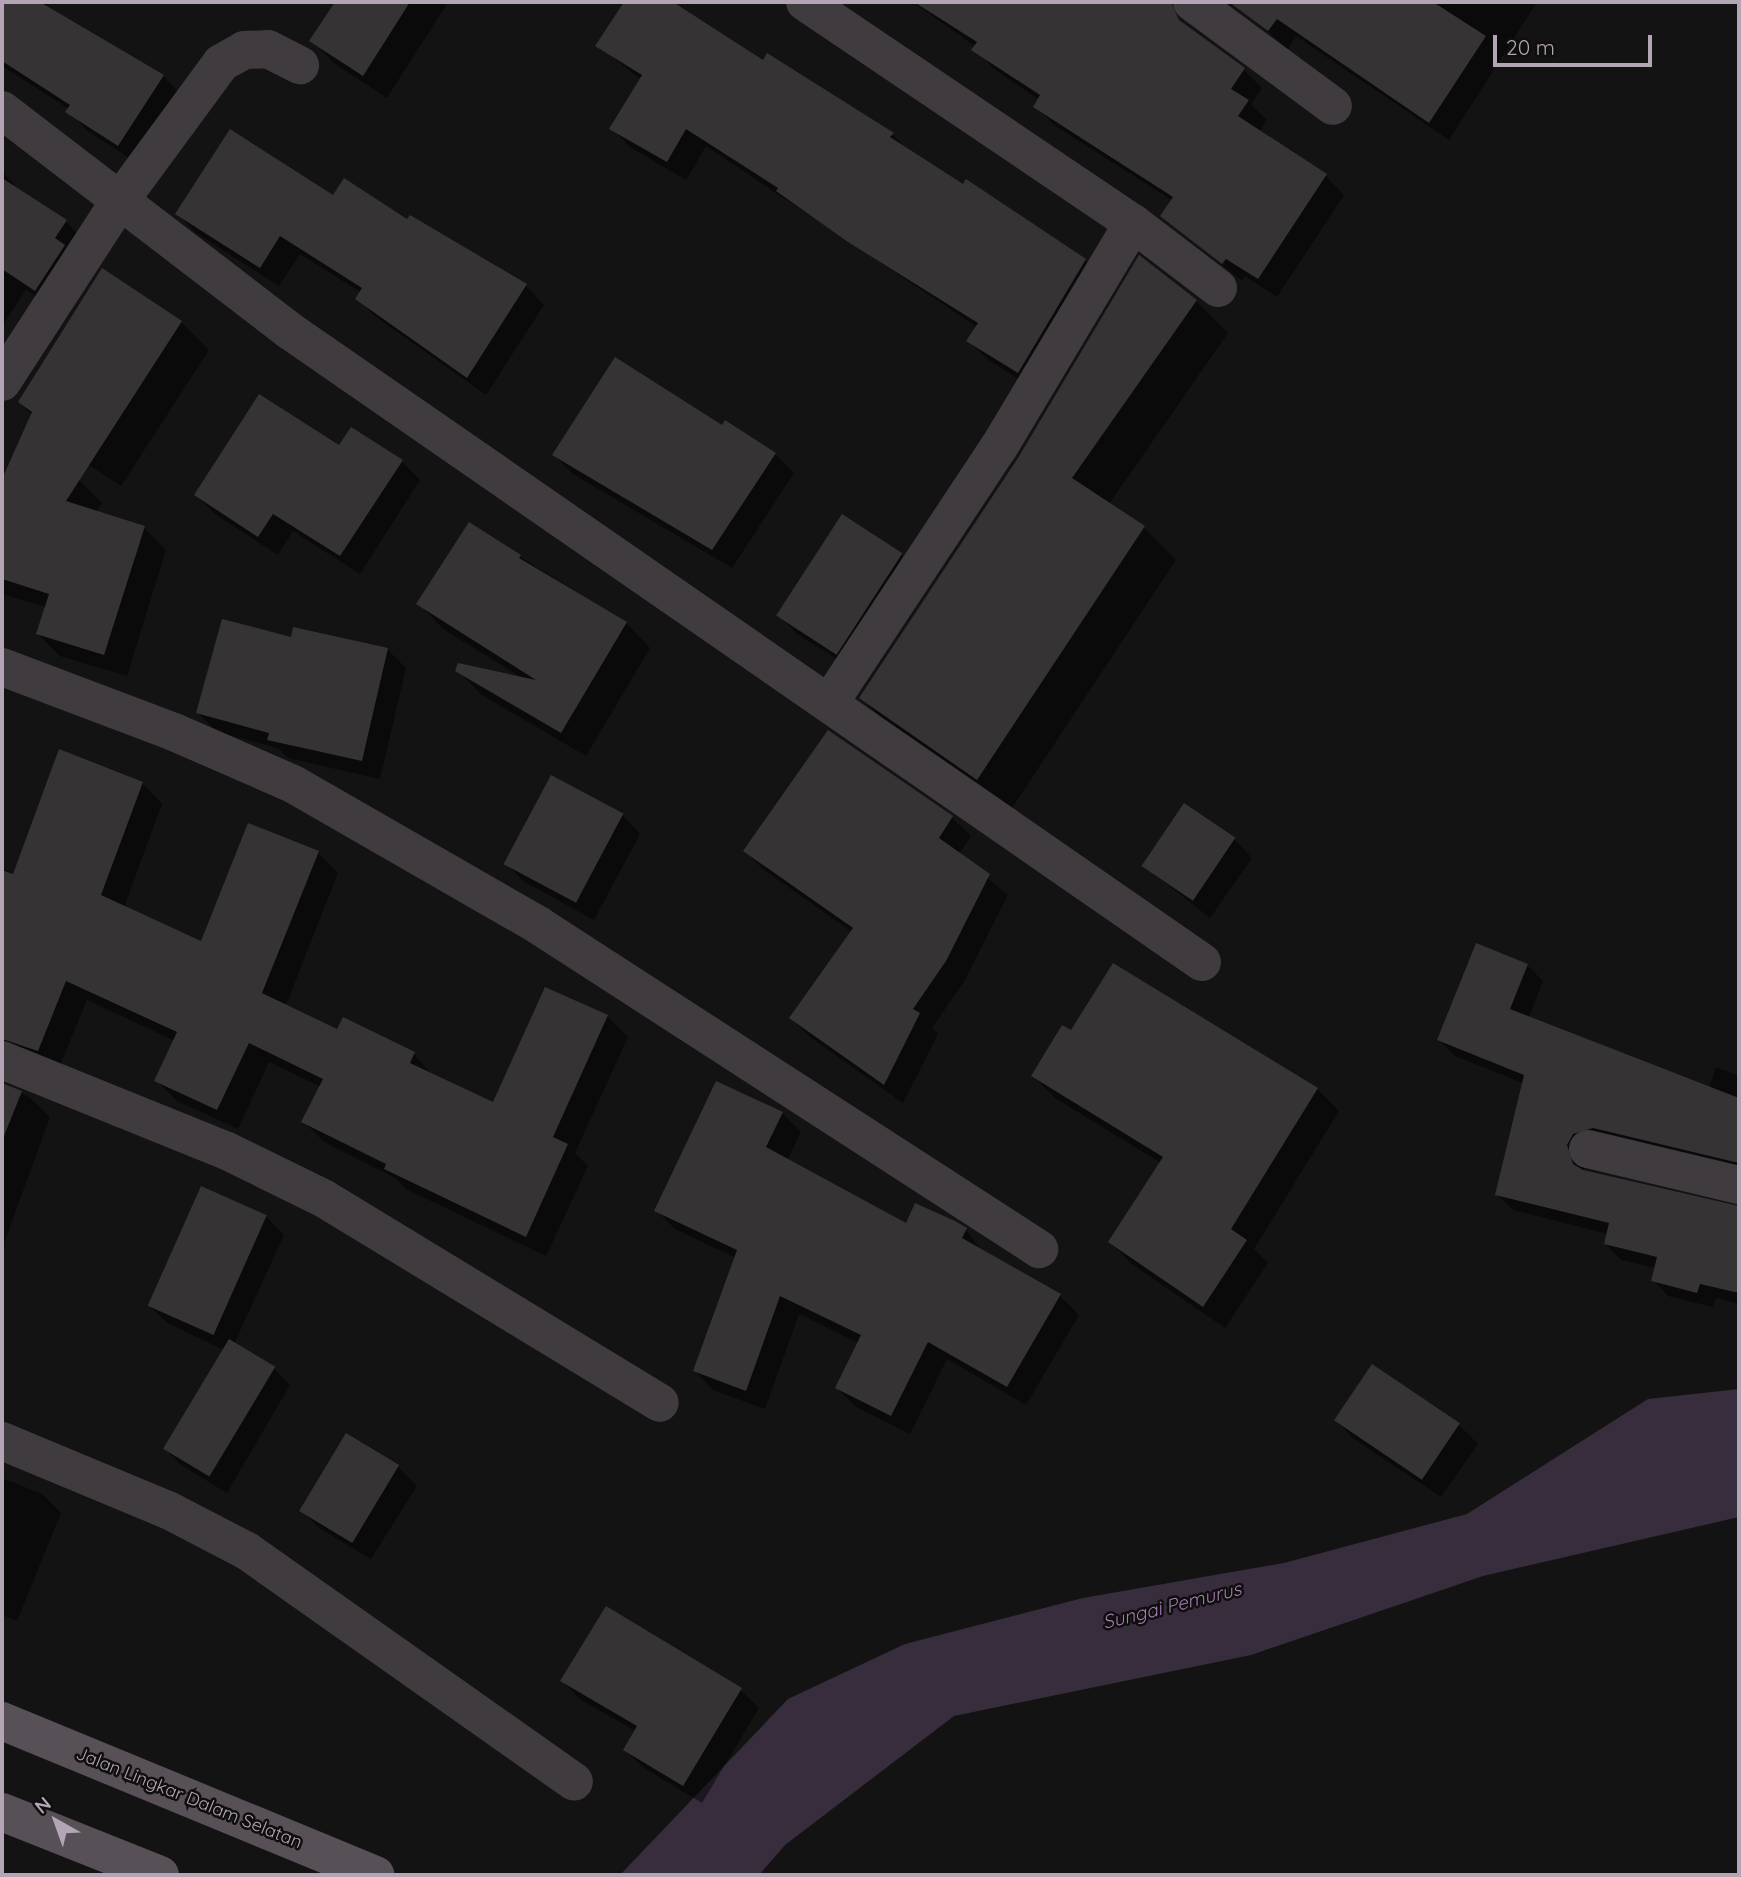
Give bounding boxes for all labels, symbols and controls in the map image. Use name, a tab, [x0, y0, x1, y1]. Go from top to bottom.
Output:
scale bar	[1496, 21, 1655, 65]
text: 20 m	[1506, 34, 1555, 60]
water label: Sungai Pemurus	[1100, 1578, 1244, 1634]
street label: Jalan Lingkar Dalam Selatan	[73, 1743, 305, 1853]
north arrow	[21, 1786, 91, 1856]
text: N	[29, 1791, 56, 1819]

